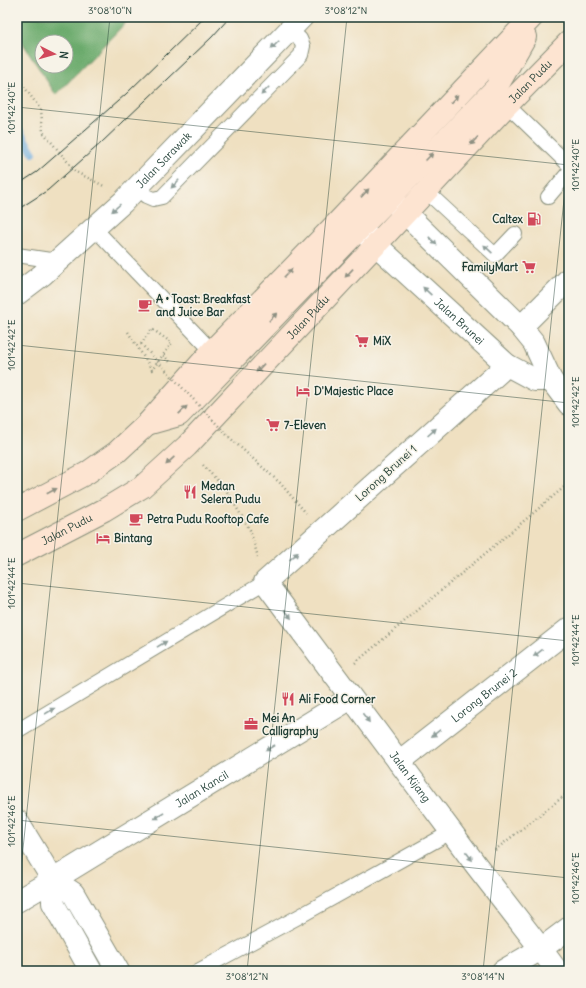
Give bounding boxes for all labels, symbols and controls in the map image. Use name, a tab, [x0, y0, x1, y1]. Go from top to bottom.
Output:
text: 3°08'10"N	[88, 4, 132, 17]
text: 3°08'12"N	[324, 4, 368, 17]
north arrow	[34, 34, 74, 74]
one-way arrow	[270, 40, 280, 50]
text: N	[57, 51, 71, 60]
street label: Jalan Pudu	[506, 56, 555, 106]
text: 101°42'40"E	[5, 82, 18, 134]
one-way arrow	[261, 86, 270, 96]
one-way arrow	[450, 94, 459, 104]
street label: Jalan Sarawak	[133, 128, 194, 191]
one-way arrow	[469, 136, 479, 146]
text: 101°42'40"E	[569, 139, 582, 191]
one-way arrow	[424, 152, 433, 161]
one-way arrow	[170, 179, 180, 189]
one-way arrow	[360, 189, 369, 198]
one-way arrow	[111, 203, 121, 213]
fuel station icon: Caltex	[526, 211, 542, 227]
place label: Caltex	[492, 212, 524, 226]
one-way arrow	[428, 236, 438, 246]
one-way arrow	[483, 244, 493, 254]
supermarket icon: FamilyMart	[521, 259, 537, 275]
place label: FamilyMart	[462, 260, 518, 275]
one-way arrow	[284, 268, 293, 278]
one-way arrow	[345, 268, 354, 278]
one-way arrow	[422, 287, 432, 296]
place label: A • Toast: Breakfast and Juice Bar	[156, 292, 251, 319]
street label: Jalan Pudu	[284, 292, 332, 342]
street label: Jalan Brunei	[431, 295, 487, 348]
cafe icon: A • Toast: Breakfast and Juice Bar	[137, 297, 153, 313]
one-way arrow	[269, 312, 278, 322]
text: 101°42'42"E	[5, 319, 18, 371]
supermarket icon: MiX	[354, 333, 370, 349]
place label: MiX	[373, 334, 391, 348]
one-way arrow	[256, 363, 265, 373]
text: 101°42'42"E	[569, 376, 582, 428]
hotel icon: D'Majestic Place	[295, 383, 311, 399]
place label: D'Majestic Place	[314, 384, 393, 398]
one-way arrow	[178, 405, 188, 415]
supermarket icon: 7-Eleven	[265, 417, 281, 433]
place label: 7-Eleven	[284, 418, 327, 432]
one-way arrow	[428, 428, 437, 437]
street label: Lorong Brunei 1	[352, 442, 420, 504]
one-way arrow	[165, 457, 175, 466]
place label: Medan Selera Pudu	[201, 479, 261, 506]
restaurant icon: Medan Selera Pudu	[182, 484, 198, 500]
one-way arrow	[46, 488, 57, 495]
street label: Jalan Pudu	[39, 510, 95, 548]
cafe icon: Petra Pudu Rooftop Cafe	[128, 511, 144, 527]
place label: Petra Pudu Rooftop Cafe	[147, 512, 269, 527]
hotel icon: Bintang	[95, 530, 111, 546]
place label: Bintang	[114, 531, 152, 546]
one-way arrow	[289, 552, 299, 561]
text: 101°42'44"E	[5, 557, 18, 609]
one-way arrow	[284, 608, 292, 619]
text: 101°42'44"E	[569, 614, 582, 666]
one-way arrow	[157, 640, 167, 648]
one-way arrow	[533, 649, 544, 657]
street label: Lorong Brunei 2	[448, 665, 520, 725]
restaurant icon: Ali Food Corner	[280, 691, 296, 707]
place label: Ali Food Corner	[299, 692, 376, 706]
one-way arrow	[44, 707, 56, 714]
place label: Mei An Calligraphy	[262, 711, 318, 739]
one-way arrow	[362, 713, 370, 723]
office icon: Mei An Calligraphy	[243, 716, 259, 732]
one-way arrow	[430, 729, 441, 737]
one-way arrow	[265, 744, 275, 752]
street label: Jalan Kijang	[387, 748, 434, 805]
street label: Jalan Kancil	[173, 768, 231, 811]
text: 101°42'46"E	[5, 795, 18, 847]
one-way arrow	[153, 812, 165, 819]
one-way arrow	[465, 850, 473, 861]
text: 101°42'46"E	[569, 852, 582, 904]
text: 3°08'12"N	[225, 970, 269, 983]
text: 3°08'14"N	[461, 970, 505, 983]

